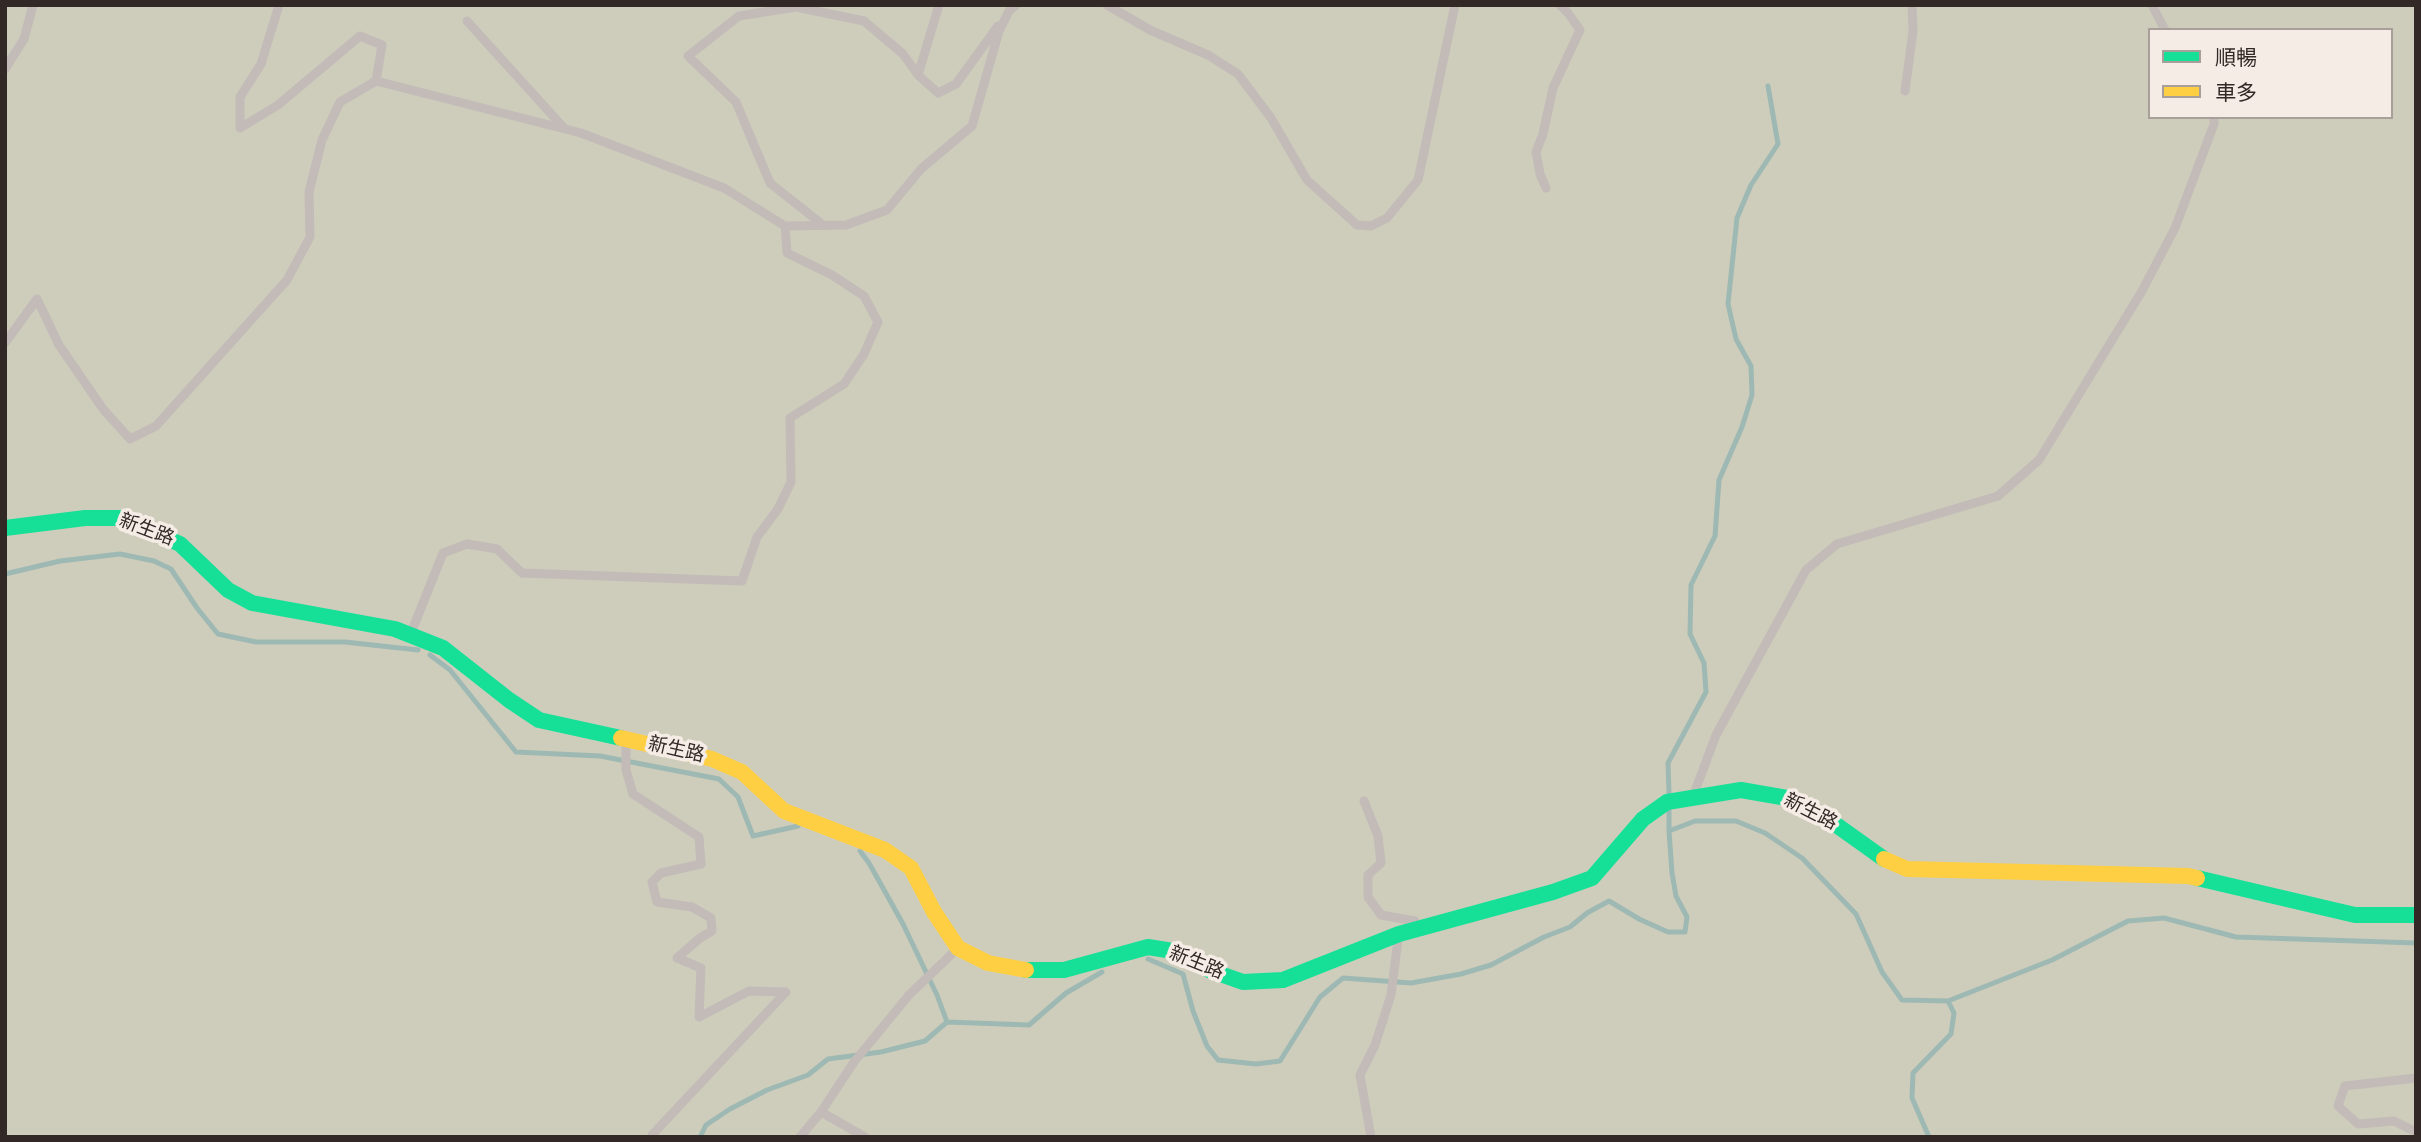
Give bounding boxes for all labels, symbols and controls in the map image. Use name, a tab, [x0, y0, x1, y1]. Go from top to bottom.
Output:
legend	[2148, 28, 2393, 119]
text: 順暢	[2215, 43, 2257, 73]
text: 車多	[2215, 78, 2257, 108]
street label: 新生路	[115, 510, 177, 552]
street label: 新生路	[646, 733, 706, 769]
street label: 新生路	[1779, 790, 1841, 836]
street label: 新生路	[1165, 943, 1227, 985]

